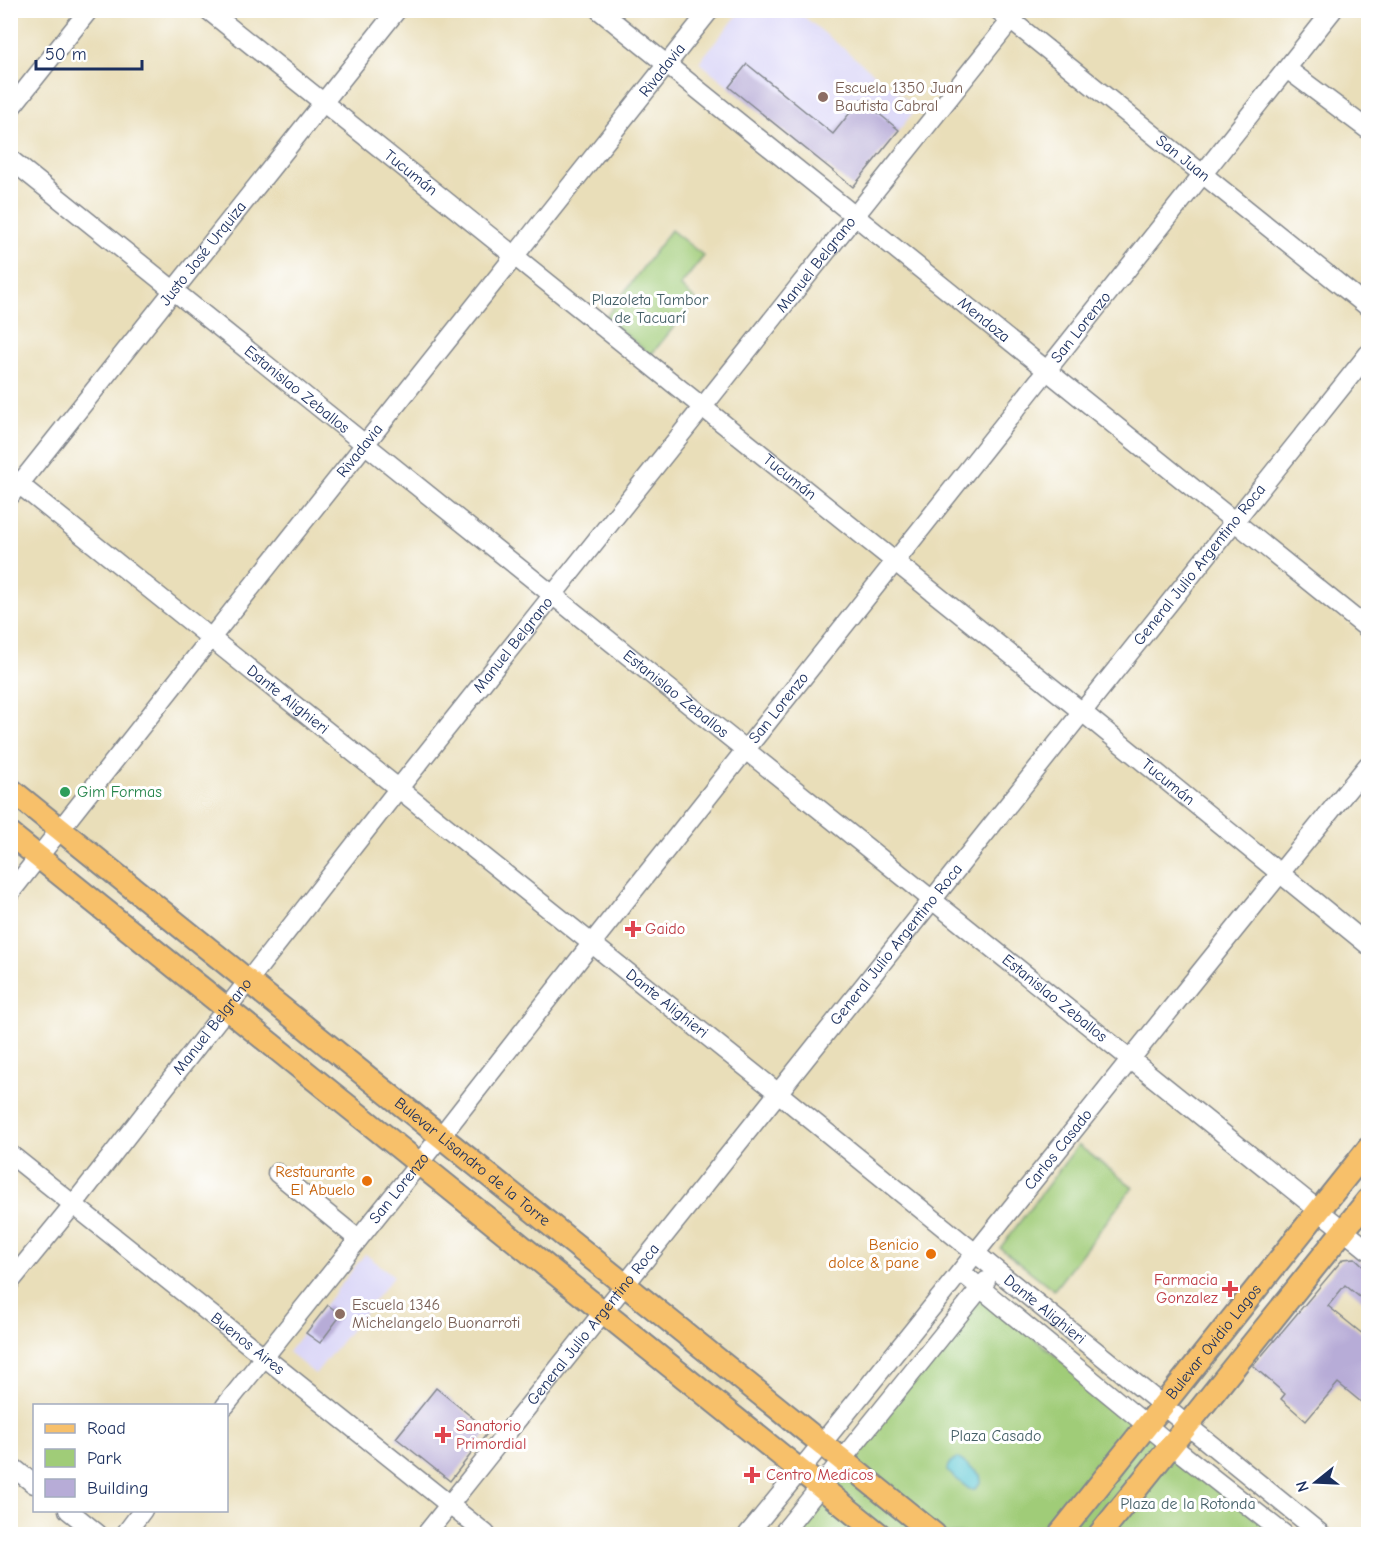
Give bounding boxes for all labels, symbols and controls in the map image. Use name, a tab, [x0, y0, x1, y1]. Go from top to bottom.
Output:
scale bar	[36, 33, 142, 71]
street label: Rivadavia	[636, 40, 689, 100]
text: 50 m	[45, 44, 87, 65]
place label: Escuela 1350 Juan Bautista Cabral	[835, 79, 963, 115]
marker: Escuela 1350 Juan Bautista Cabral	[816, 90, 830, 104]
street label: San Juan	[1152, 131, 1213, 185]
street label: Tucumán	[381, 146, 441, 199]
street label: Justo José Urquiza	[156, 198, 250, 309]
street label: Manuel Belgrano	[772, 213, 860, 316]
street label: San Lorenzo	[1047, 288, 1115, 366]
park label: Plazoleta Tambor de Tacuarí	[592, 291, 709, 327]
street label: Mendoza	[954, 293, 1013, 346]
street label: Estanislao Zeballos	[241, 342, 353, 437]
street label: Rivadavia	[333, 420, 387, 481]
street label: Tucumán	[760, 450, 820, 504]
street label: General Julio Argentino Roca	[1130, 481, 1269, 649]
street label: Manuel Belgrano	[470, 593, 557, 696]
street label: Estanislao Zeballos	[620, 646, 732, 742]
street label: Dante Alighieri	[243, 661, 332, 738]
street label: San Lorenzo	[745, 669, 812, 747]
street label: Tucumán	[1138, 755, 1198, 809]
place label: Gim Formas	[77, 783, 162, 801]
marker: Gim Formas	[58, 785, 72, 799]
street label: General Julio Argentino Roca	[826, 860, 966, 1029]
place label: Gaido	[645, 920, 685, 938]
marker: Gaido	[626, 922, 640, 936]
street label: Estanislao Zeballos	[998, 951, 1111, 1046]
street label: Dante Alighieri	[622, 965, 712, 1042]
street label: Manuel Belgrano	[169, 975, 256, 1078]
street label: Bulevar Lisandro de la Torre	[391, 1094, 554, 1230]
street label: Carlos Casado	[1021, 1106, 1096, 1194]
street label: San Lorenzo	[366, 1149, 433, 1227]
place label: Restaurante El Abuelo	[275, 1163, 355, 1199]
marker: Restaurante El Abuelo	[360, 1174, 374, 1188]
place label: Benicio dolce & pane	[828, 1236, 919, 1272]
street label: General Julio Argentino Roca	[523, 1240, 663, 1409]
marker: Benicio dolce & pane	[924, 1247, 938, 1261]
street label: Dante Alighieri	[1000, 1271, 1089, 1348]
place label: Farmacia Gonzalez	[1154, 1271, 1218, 1307]
street label: Bulevar Ovidio Lagos	[1162, 1281, 1265, 1403]
marker: Farmacia Gonzalez	[1223, 1282, 1237, 1296]
place label: Escuela 1346 Michelangelo Buonarroti	[352, 1296, 520, 1332]
marker: Escuela 1346 Michelangelo Buonarroti	[333, 1307, 347, 1321]
street label: Buenos Aires	[207, 1309, 288, 1379]
legend	[33, 1404, 228, 1512]
place label: Sanatorio Primordial	[456, 1417, 526, 1453]
text: Road	[87, 1418, 126, 1439]
marker: Sanatorio Primordial	[434, 1426, 452, 1444]
park label: Plaza Casado	[951, 1427, 1041, 1445]
text: Park	[87, 1448, 122, 1469]
north arrow	[1286, 1452, 1346, 1512]
marker: Centro Medicos	[743, 1466, 761, 1484]
place label: Centro Medicos	[766, 1466, 874, 1484]
text: Building	[87, 1478, 149, 1499]
text: N	[1293, 1479, 1313, 1494]
park label: Plaza de la Rotonda	[1120, 1495, 1256, 1513]

